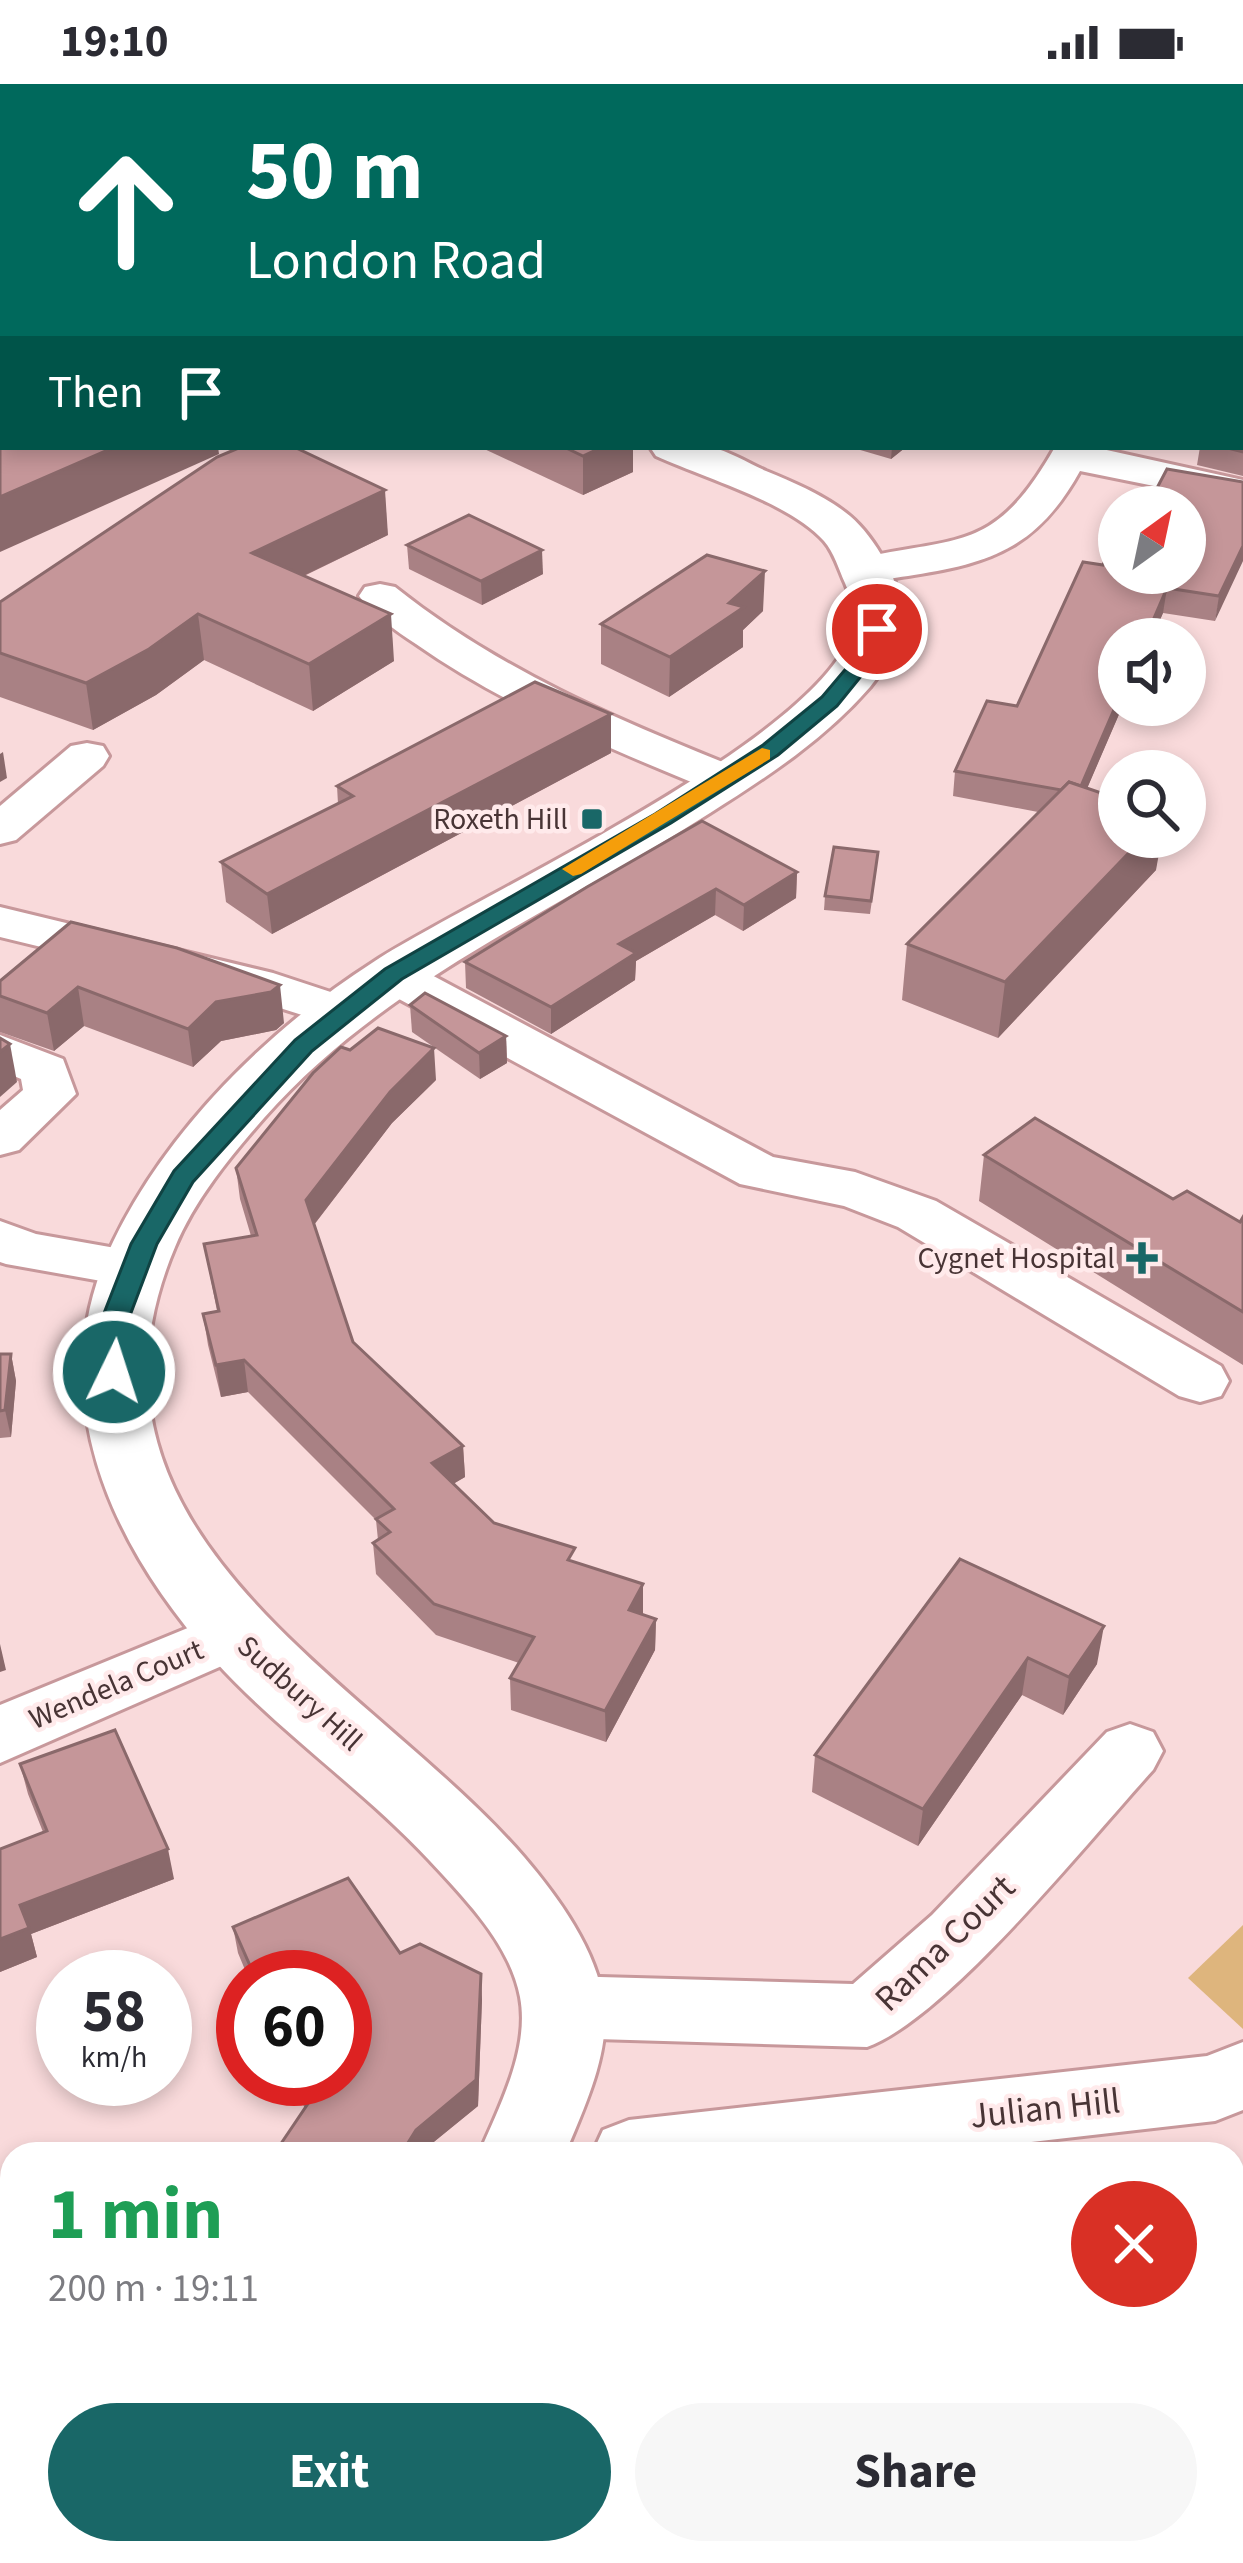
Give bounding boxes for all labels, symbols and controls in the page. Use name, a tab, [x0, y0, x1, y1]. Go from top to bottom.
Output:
text: 19:10	[60, 10, 169, 74]
text: 50 m	[246, 112, 424, 232]
icon: ahead	[48, 132, 204, 288]
text: London Road	[246, 223, 546, 300]
icon: arrive	[168, 360, 234, 426]
text: Then	[48, 361, 144, 425]
north arrow	[1098, 486, 1206, 594]
map controls	[1098, 486, 1206, 858]
pin	[826, 578, 928, 680]
icon: arrive	[844, 596, 910, 662]
button: sound	[1098, 618, 1206, 726]
button: search	[1098, 750, 1206, 858]
place label: Roxeth Hill	[433, 798, 568, 841]
marker: Roxeth Hill	[579, 806, 605, 832]
place label: Cygnet Hospital	[917, 1237, 1115, 1280]
marker: Cygnet Hospital	[1126, 1242, 1158, 1274]
position arrow	[51, 1309, 177, 1435]
street label: Sudbury Hill	[228, 1625, 372, 1761]
street label: Wendela Court	[22, 1628, 210, 1740]
street label: Rama Court	[863, 1863, 1027, 2023]
speed limit sign: 60	[216, 1950, 372, 2106]
text: 58	[82, 1970, 146, 2055]
text: km/h	[81, 2036, 147, 2079]
street label: Julian Hill	[968, 2075, 1123, 2142]
text: 1 min	[48, 2164, 223, 2267]
button: close	[1071, 2181, 1197, 2307]
text: 200 m · 19:11	[48, 2261, 259, 2317]
button: Exit	[48, 2403, 611, 2541]
button: Share	[635, 2403, 1197, 2541]

